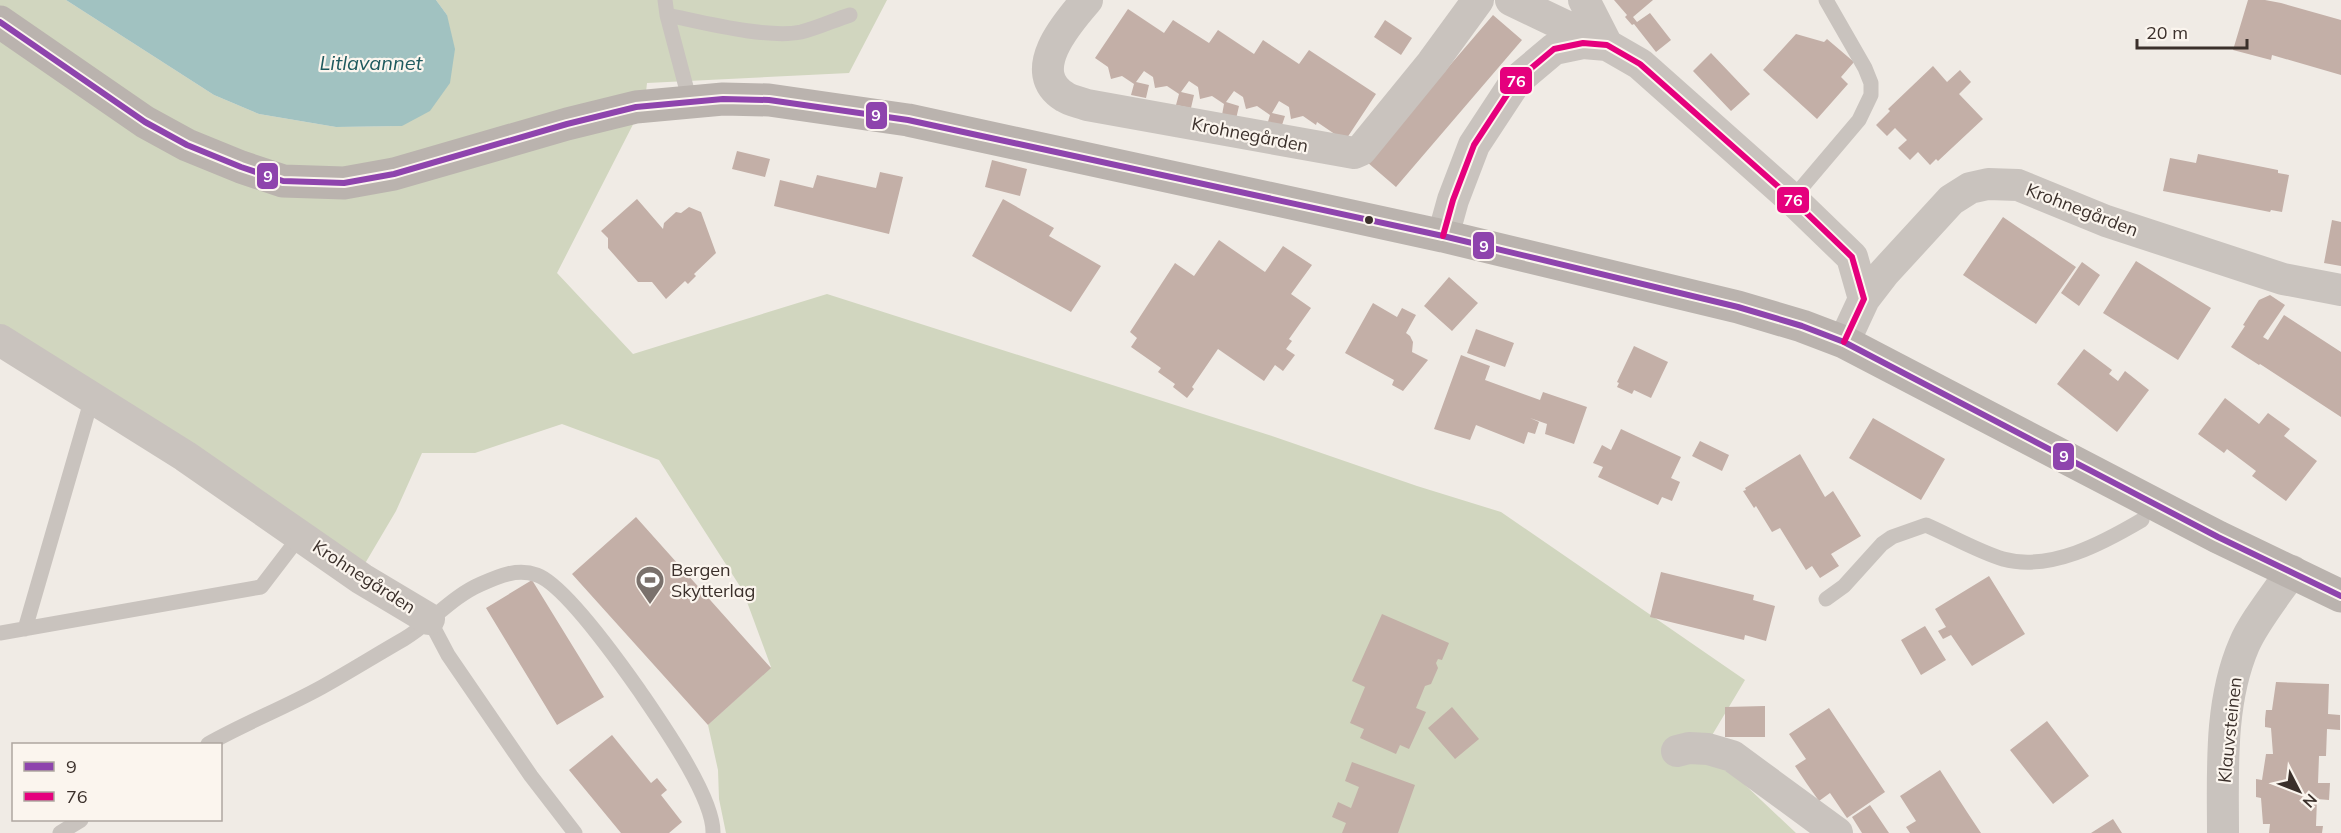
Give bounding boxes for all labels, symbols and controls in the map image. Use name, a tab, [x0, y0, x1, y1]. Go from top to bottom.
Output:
scale bar	[2137, 12, 2246, 50]
text: 20 m	[2146, 21, 2188, 44]
water label: Litlavannet	[319, 50, 424, 75]
line badge: 76	[1499, 66, 1533, 95]
text: 76	[1506, 71, 1526, 91]
line badge: 9	[865, 101, 888, 130]
text: 9	[871, 105, 881, 125]
street label: Krohnegården	[1190, 112, 1310, 157]
line badge: 9	[256, 162, 279, 190]
text: 9	[263, 166, 273, 186]
street label: Krohnegården	[2023, 178, 2141, 241]
line badge: 76	[1776, 186, 1810, 214]
text: 76	[1783, 190, 1803, 210]
unlabelled marker	[1363, 214, 1375, 226]
line badge: 9	[1472, 231, 1495, 260]
text: 9	[1479, 236, 1489, 256]
line badge: 9	[2052, 442, 2075, 471]
text: 9	[2059, 446, 2069, 466]
street label: Krohnegården	[308, 535, 420, 618]
place label: Bergen Skytterlag	[671, 558, 755, 602]
sports icon: Bergen Skytterlag	[634, 564, 666, 606]
street label: Klauvsteinen	[2213, 676, 2246, 784]
legend	[12, 743, 222, 821]
text: 9	[66, 755, 77, 778]
north arrow	[2269, 761, 2329, 821]
text: 76	[66, 785, 88, 808]
text: N	[2299, 790, 2322, 812]

